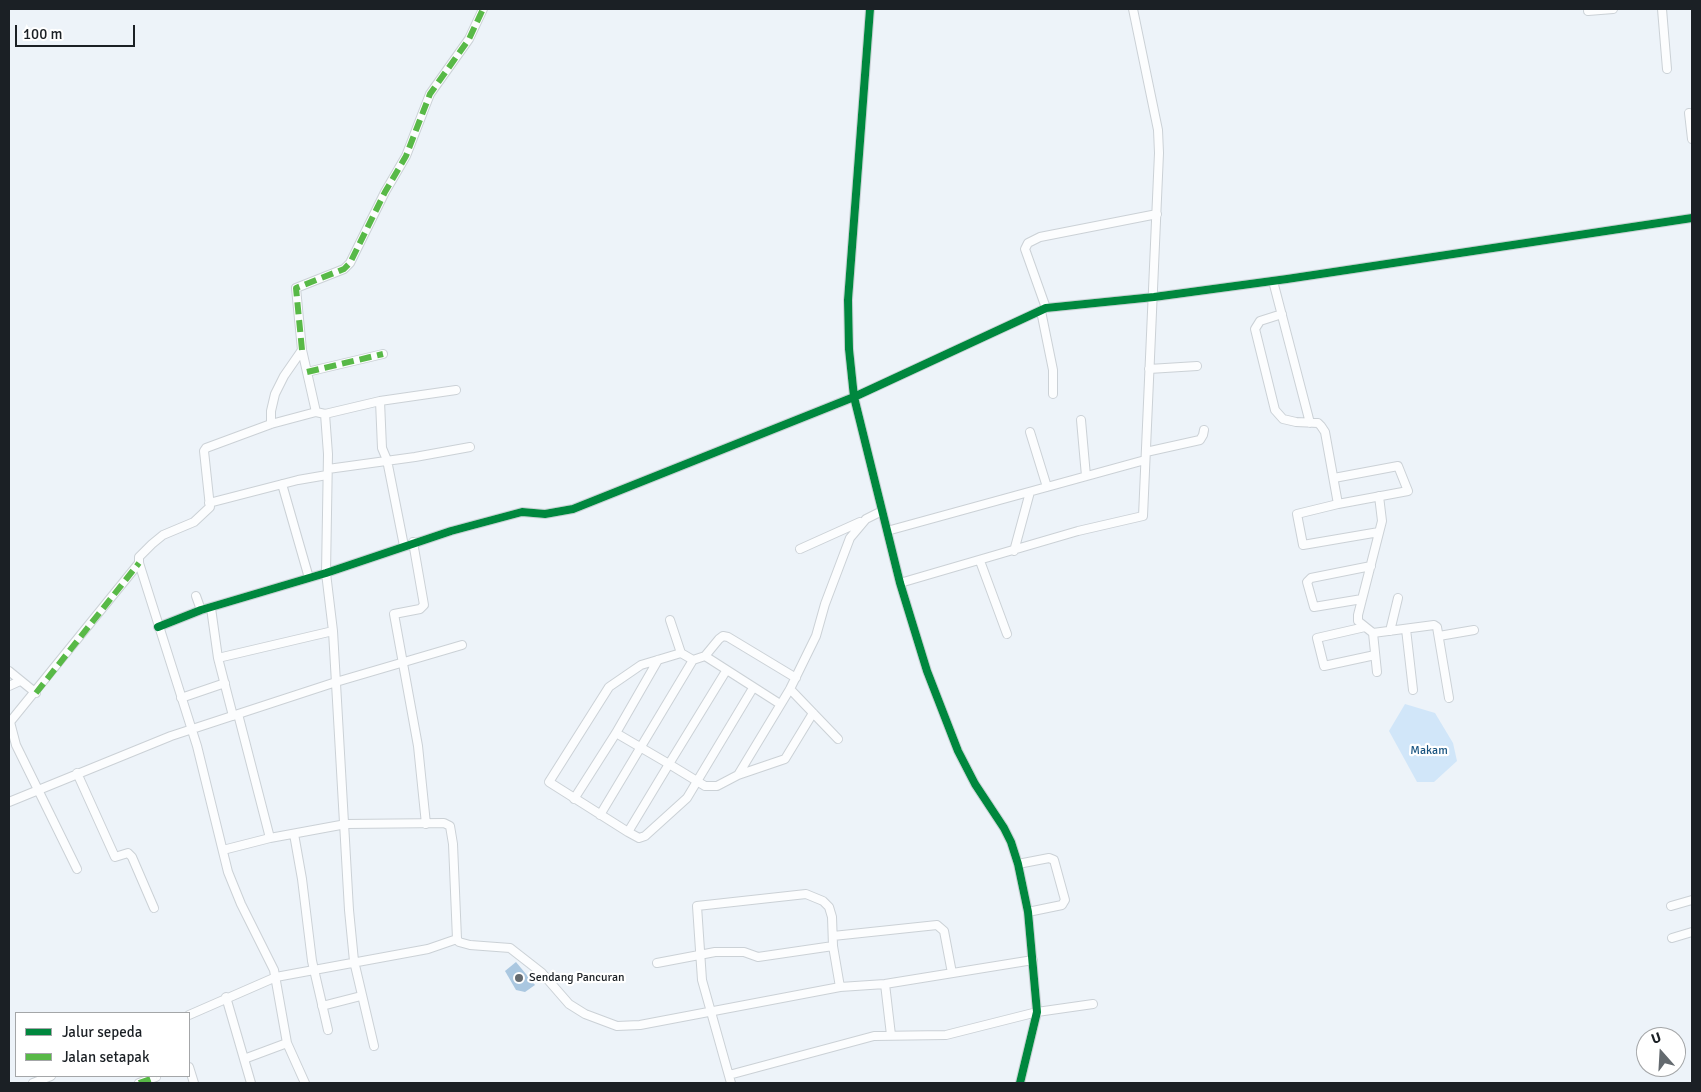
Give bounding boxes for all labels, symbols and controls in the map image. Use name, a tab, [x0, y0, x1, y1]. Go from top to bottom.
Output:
scale bar	[18, 15, 138, 47]
text: 100 m	[23, 25, 63, 43]
park label: Makam	[1410, 744, 1448, 758]
place label: Sendang Pancuran	[529, 971, 625, 985]
marker: Sendang Pancuran	[513, 972, 525, 984]
legend	[15, 1012, 190, 1077]
text: Jalur sepeda	[62, 1023, 142, 1041]
north arrow	[1636, 1027, 1686, 1077]
text: U	[1649, 1029, 1664, 1048]
text: Jalan setapak	[62, 1048, 149, 1066]

